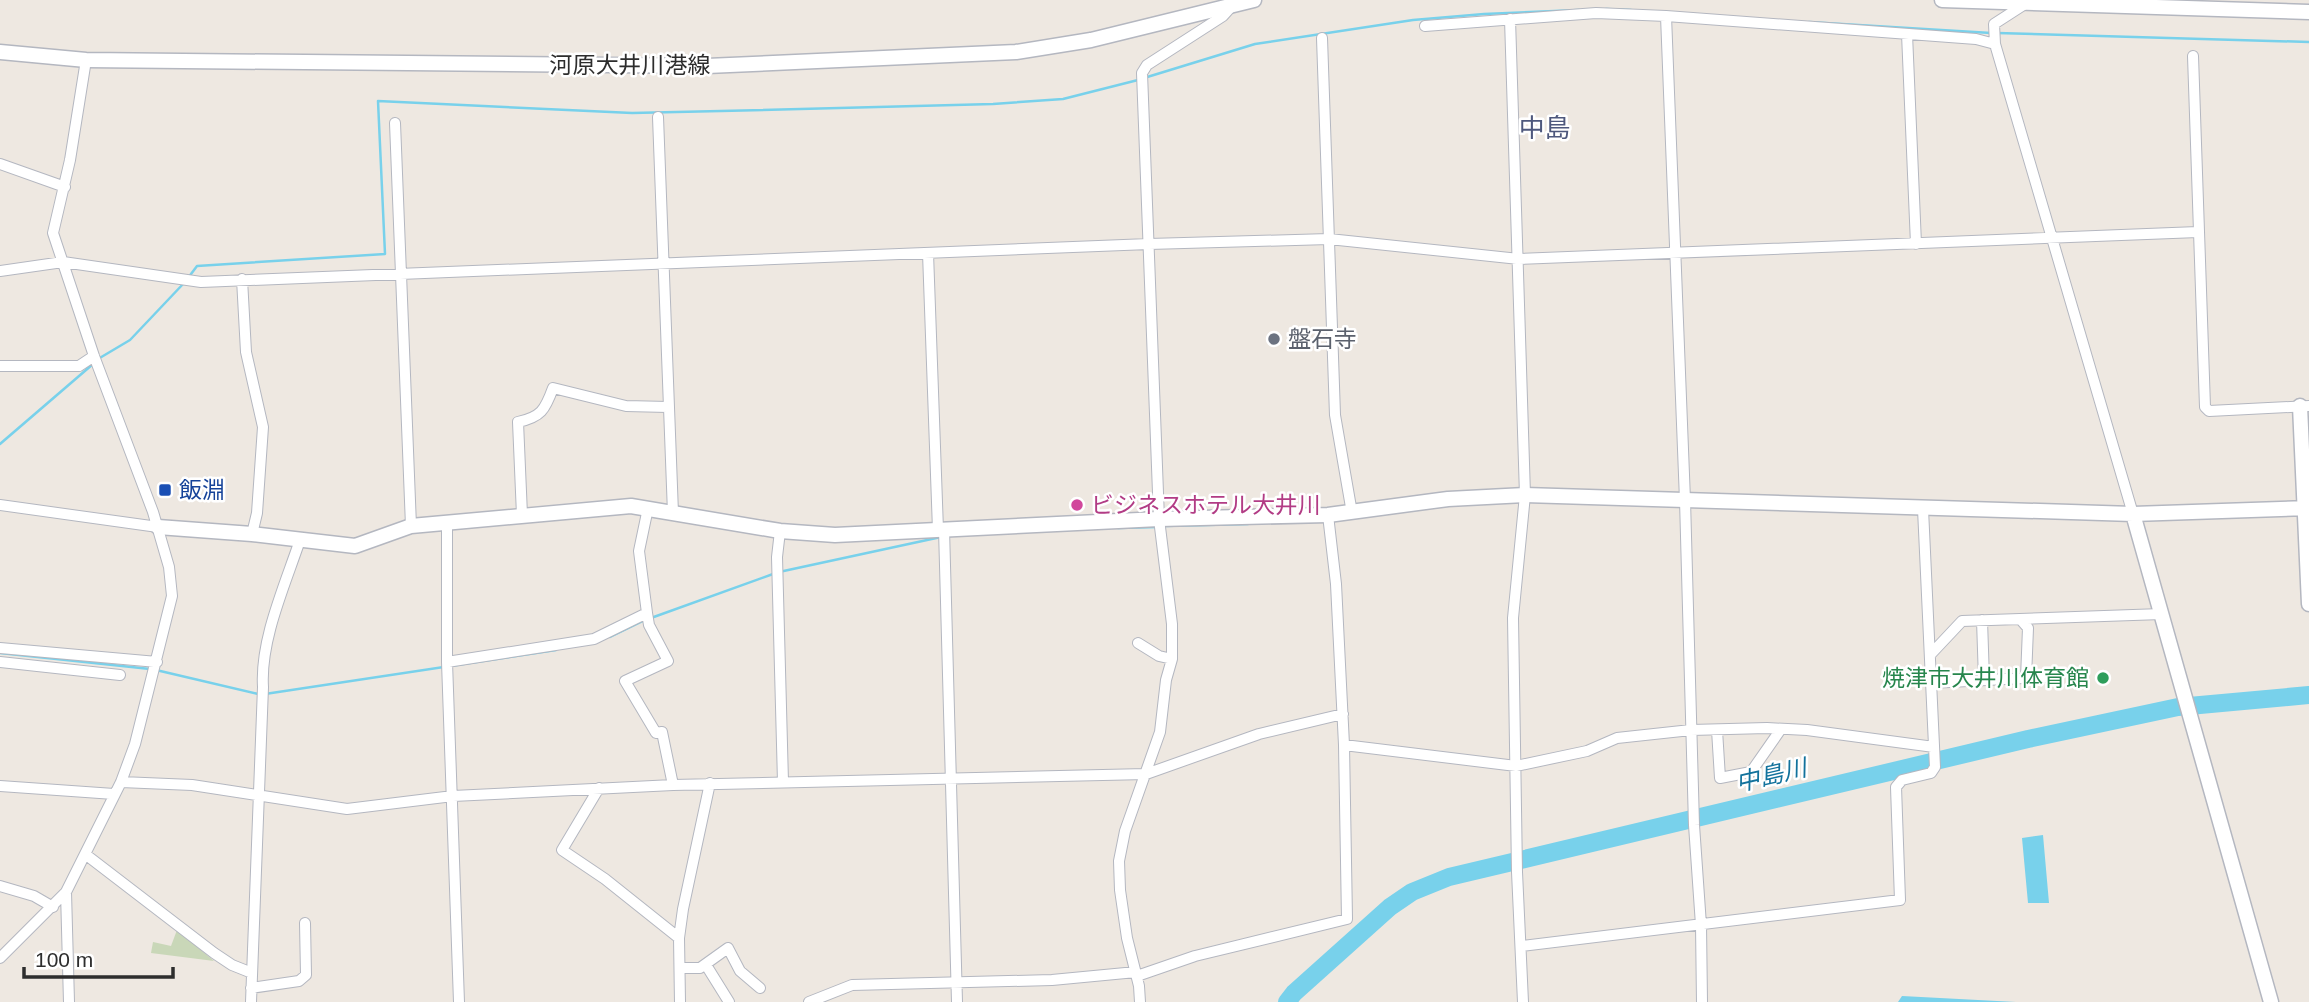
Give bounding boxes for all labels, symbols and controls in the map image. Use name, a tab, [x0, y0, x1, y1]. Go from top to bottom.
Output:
street label: 河原大井川港線	[550, 52, 711, 78]
district label: 中島	[1519, 113, 1571, 143]
place label: 盤石寺	[1288, 326, 1357, 352]
marker: 盤石寺	[1266, 331, 1282, 347]
place label: 飯淵	[179, 477, 225, 503]
marker: 飯淵	[157, 482, 173, 498]
place label: ビジネスホテル大井川	[1091, 492, 1321, 518]
marker: ビジネスホテル大井川	[1069, 497, 1085, 513]
place label: 焼津市大井川体育館	[1882, 665, 2089, 691]
marker: 焼津市大井川体育館	[2095, 670, 2111, 686]
water label: 中島川	[1733, 753, 1812, 796]
scale bar	[24, 936, 173, 980]
text: 100 m	[35, 948, 93, 971]

